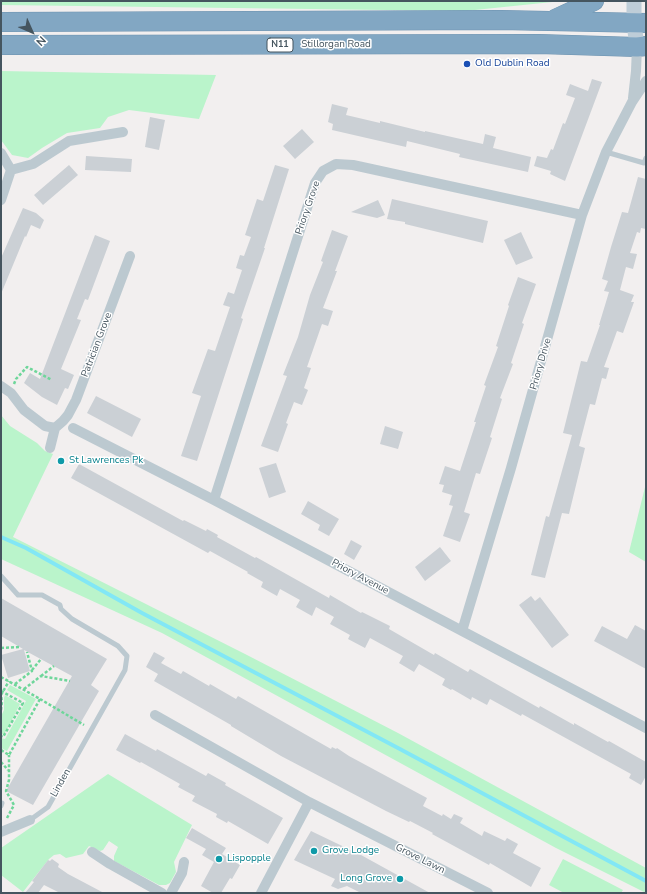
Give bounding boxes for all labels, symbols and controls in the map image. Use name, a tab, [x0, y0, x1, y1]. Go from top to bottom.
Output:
north arrow	[12, 12, 52, 52]
text: N	[33, 33, 49, 49]
road number: N11	[267, 38, 293, 52]
street label: Stillorgan Road	[301, 39, 371, 51]
place label: Old Dublin Road	[475, 58, 550, 70]
marker: Old Dublin Road	[462, 59, 472, 69]
street label: Priory Grove	[293, 180, 323, 236]
street label: Patrician Grove	[79, 311, 115, 379]
street label: Priory Drive	[528, 337, 554, 391]
place label: St Lawrences Pk	[69, 455, 143, 467]
marker: St Lawrences Pk	[56, 456, 66, 466]
street label: Priory Avenue	[329, 557, 391, 597]
street label: Linden	[48, 767, 74, 799]
street label: Grove Lawn	[393, 841, 447, 877]
place label: Grove Lodge	[322, 845, 379, 857]
marker: Grove Lodge	[309, 846, 319, 856]
place label: Lispopple	[227, 853, 271, 865]
marker: Lispopple	[214, 854, 224, 864]
place label: Long Grove	[340, 873, 392, 885]
marker: Long Grove	[395, 874, 405, 884]

